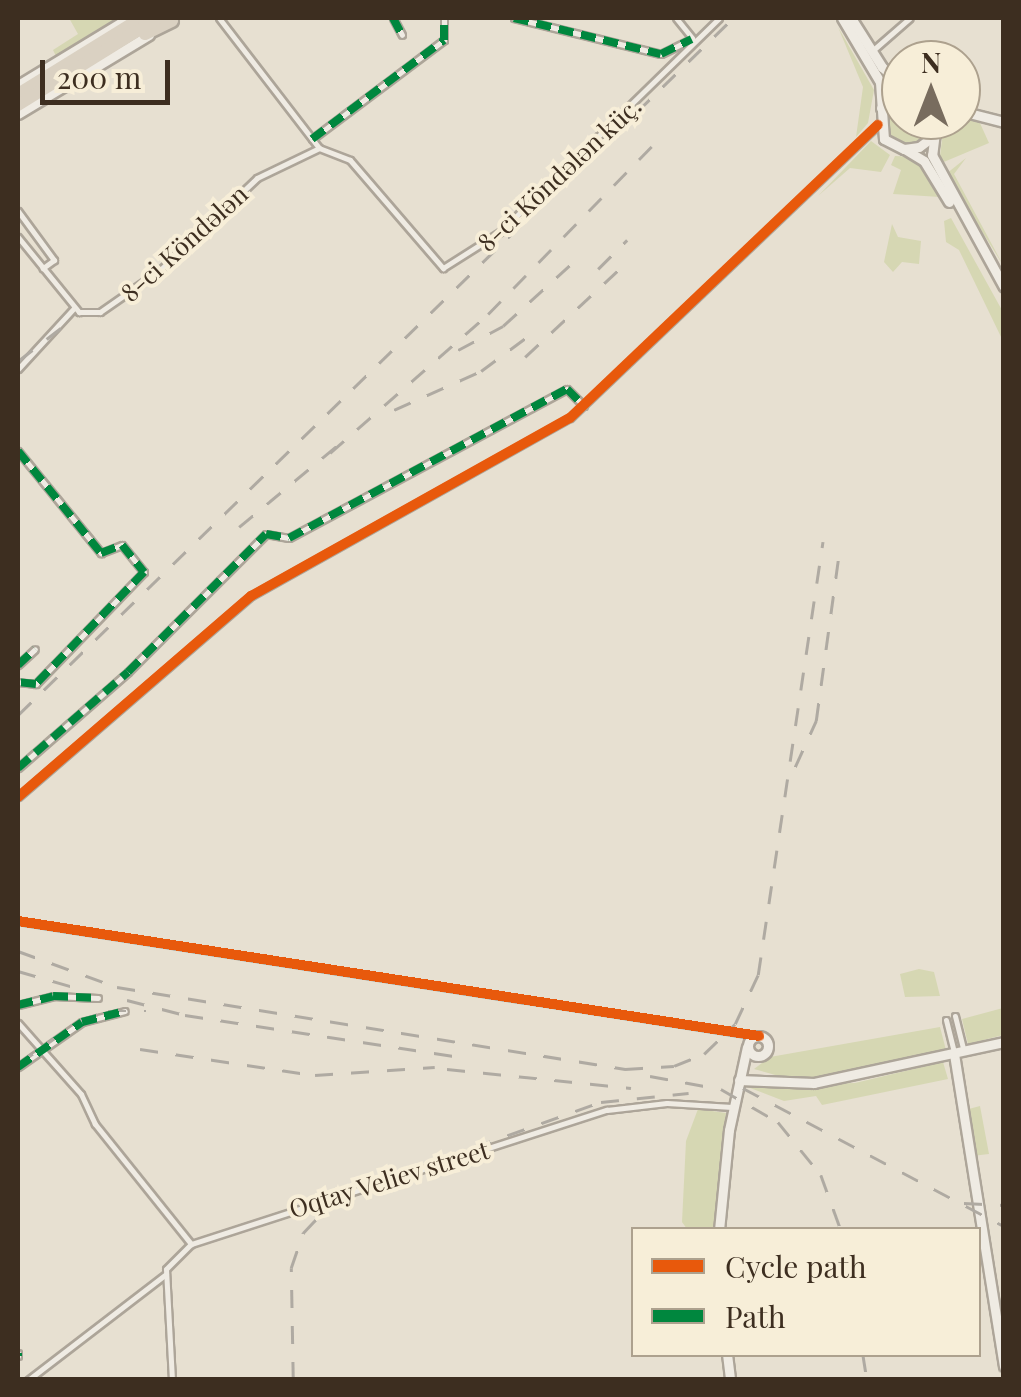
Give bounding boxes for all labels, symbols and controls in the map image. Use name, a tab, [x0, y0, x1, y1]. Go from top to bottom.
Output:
scale bar	[45, 40, 175, 102]
north arrow	[881, 40, 981, 140]
text: N	[921, 43, 941, 80]
text: 200 m	[57, 57, 141, 97]
street label: 8-ci Köndələn küç.	[471, 91, 647, 257]
street label: 8-ci Köndələn	[115, 178, 253, 308]
street label: Oqtay Veliev street	[284, 1134, 494, 1224]
legend	[631, 1227, 981, 1357]
text: Cycle path	[725, 1246, 867, 1286]
text: Path	[725, 1296, 786, 1336]

